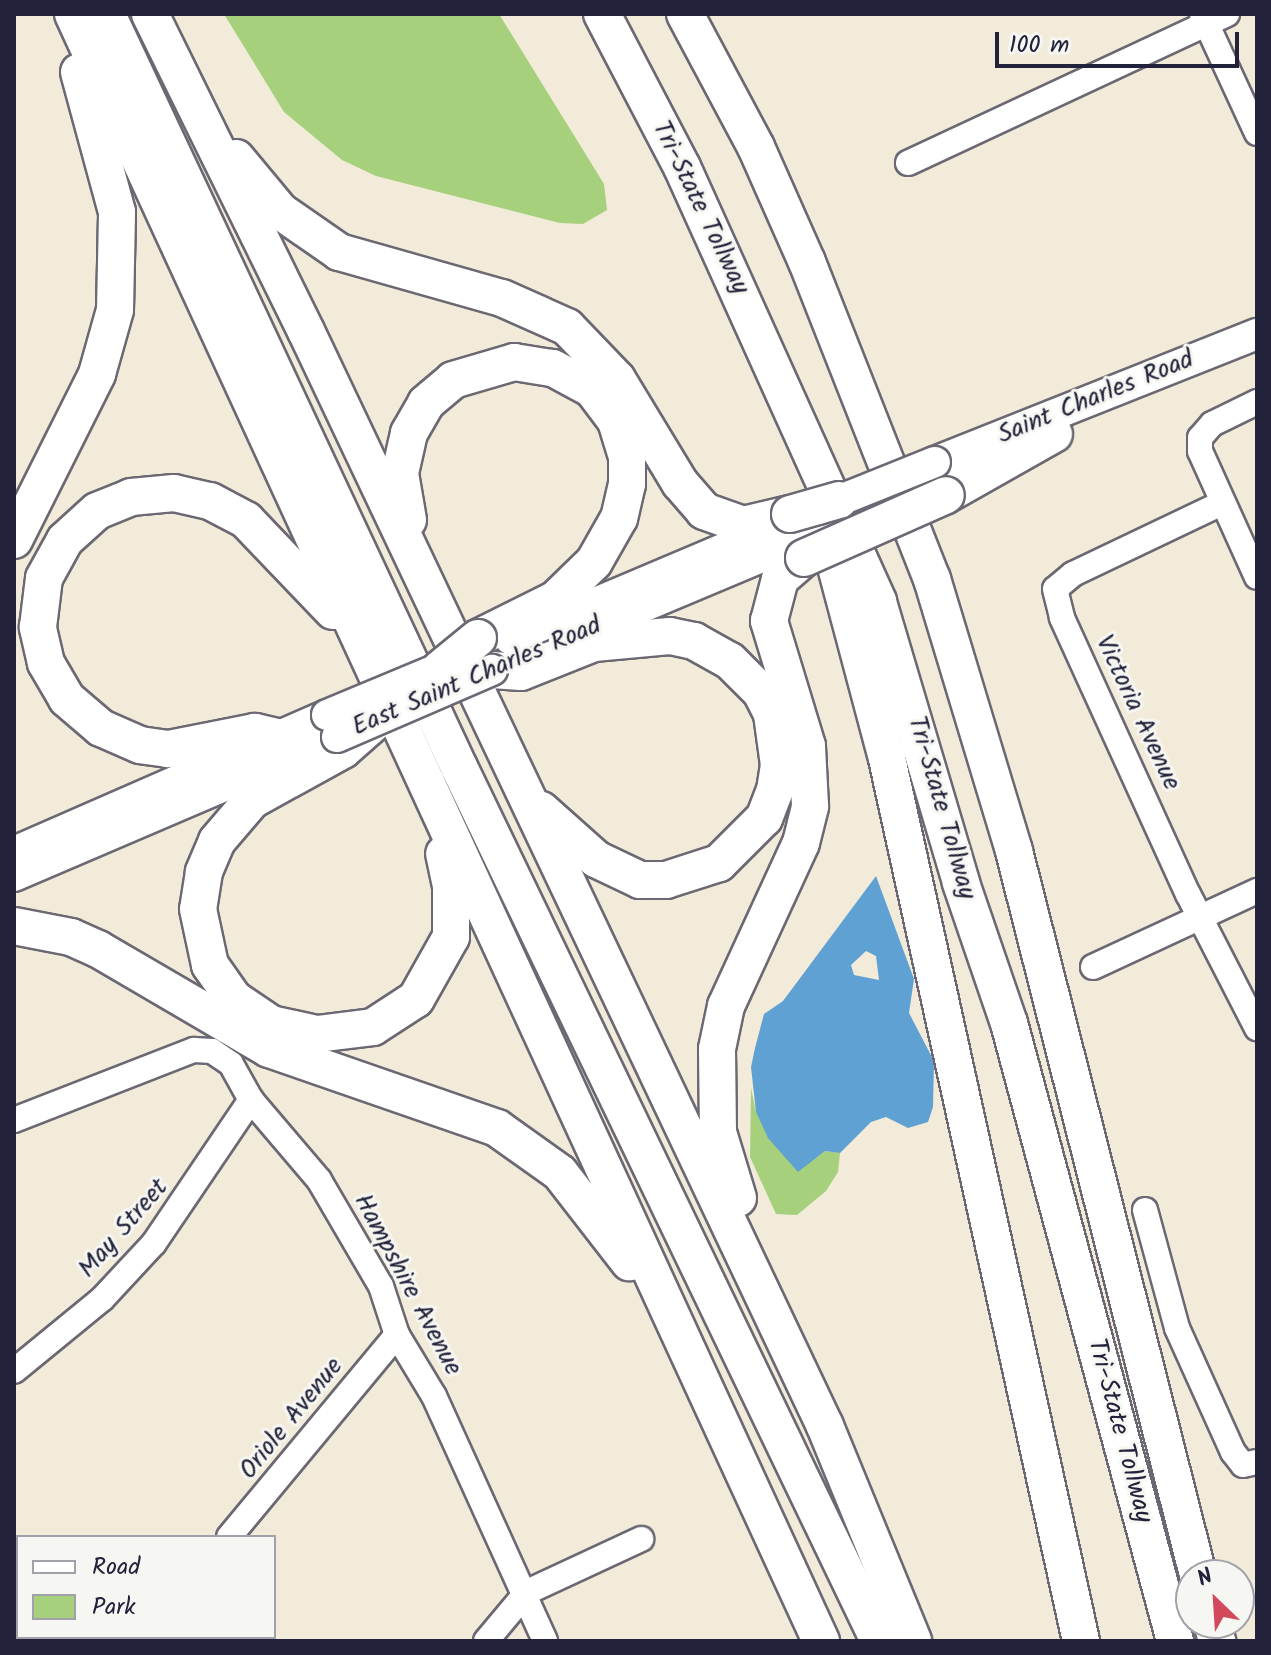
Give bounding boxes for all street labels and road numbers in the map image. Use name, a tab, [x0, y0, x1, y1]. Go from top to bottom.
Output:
street label: Tri-State Tollway	[645, 116, 755, 300]
street label: Saint Charles Road	[993, 344, 1199, 452]
street label: East Saint Charles Road	[348, 610, 606, 744]
street label: Victoria Avenue	[1087, 631, 1187, 795]
street label: Tri-State Tollway	[900, 713, 982, 903]
street label: May Street	[72, 1173, 176, 1285]
street label: Hampshire Avenue	[346, 1189, 468, 1381]
street label: Tri-State Tollway	[1079, 1336, 1159, 1526]
street label: Oriole Avenue	[233, 1352, 351, 1486]

